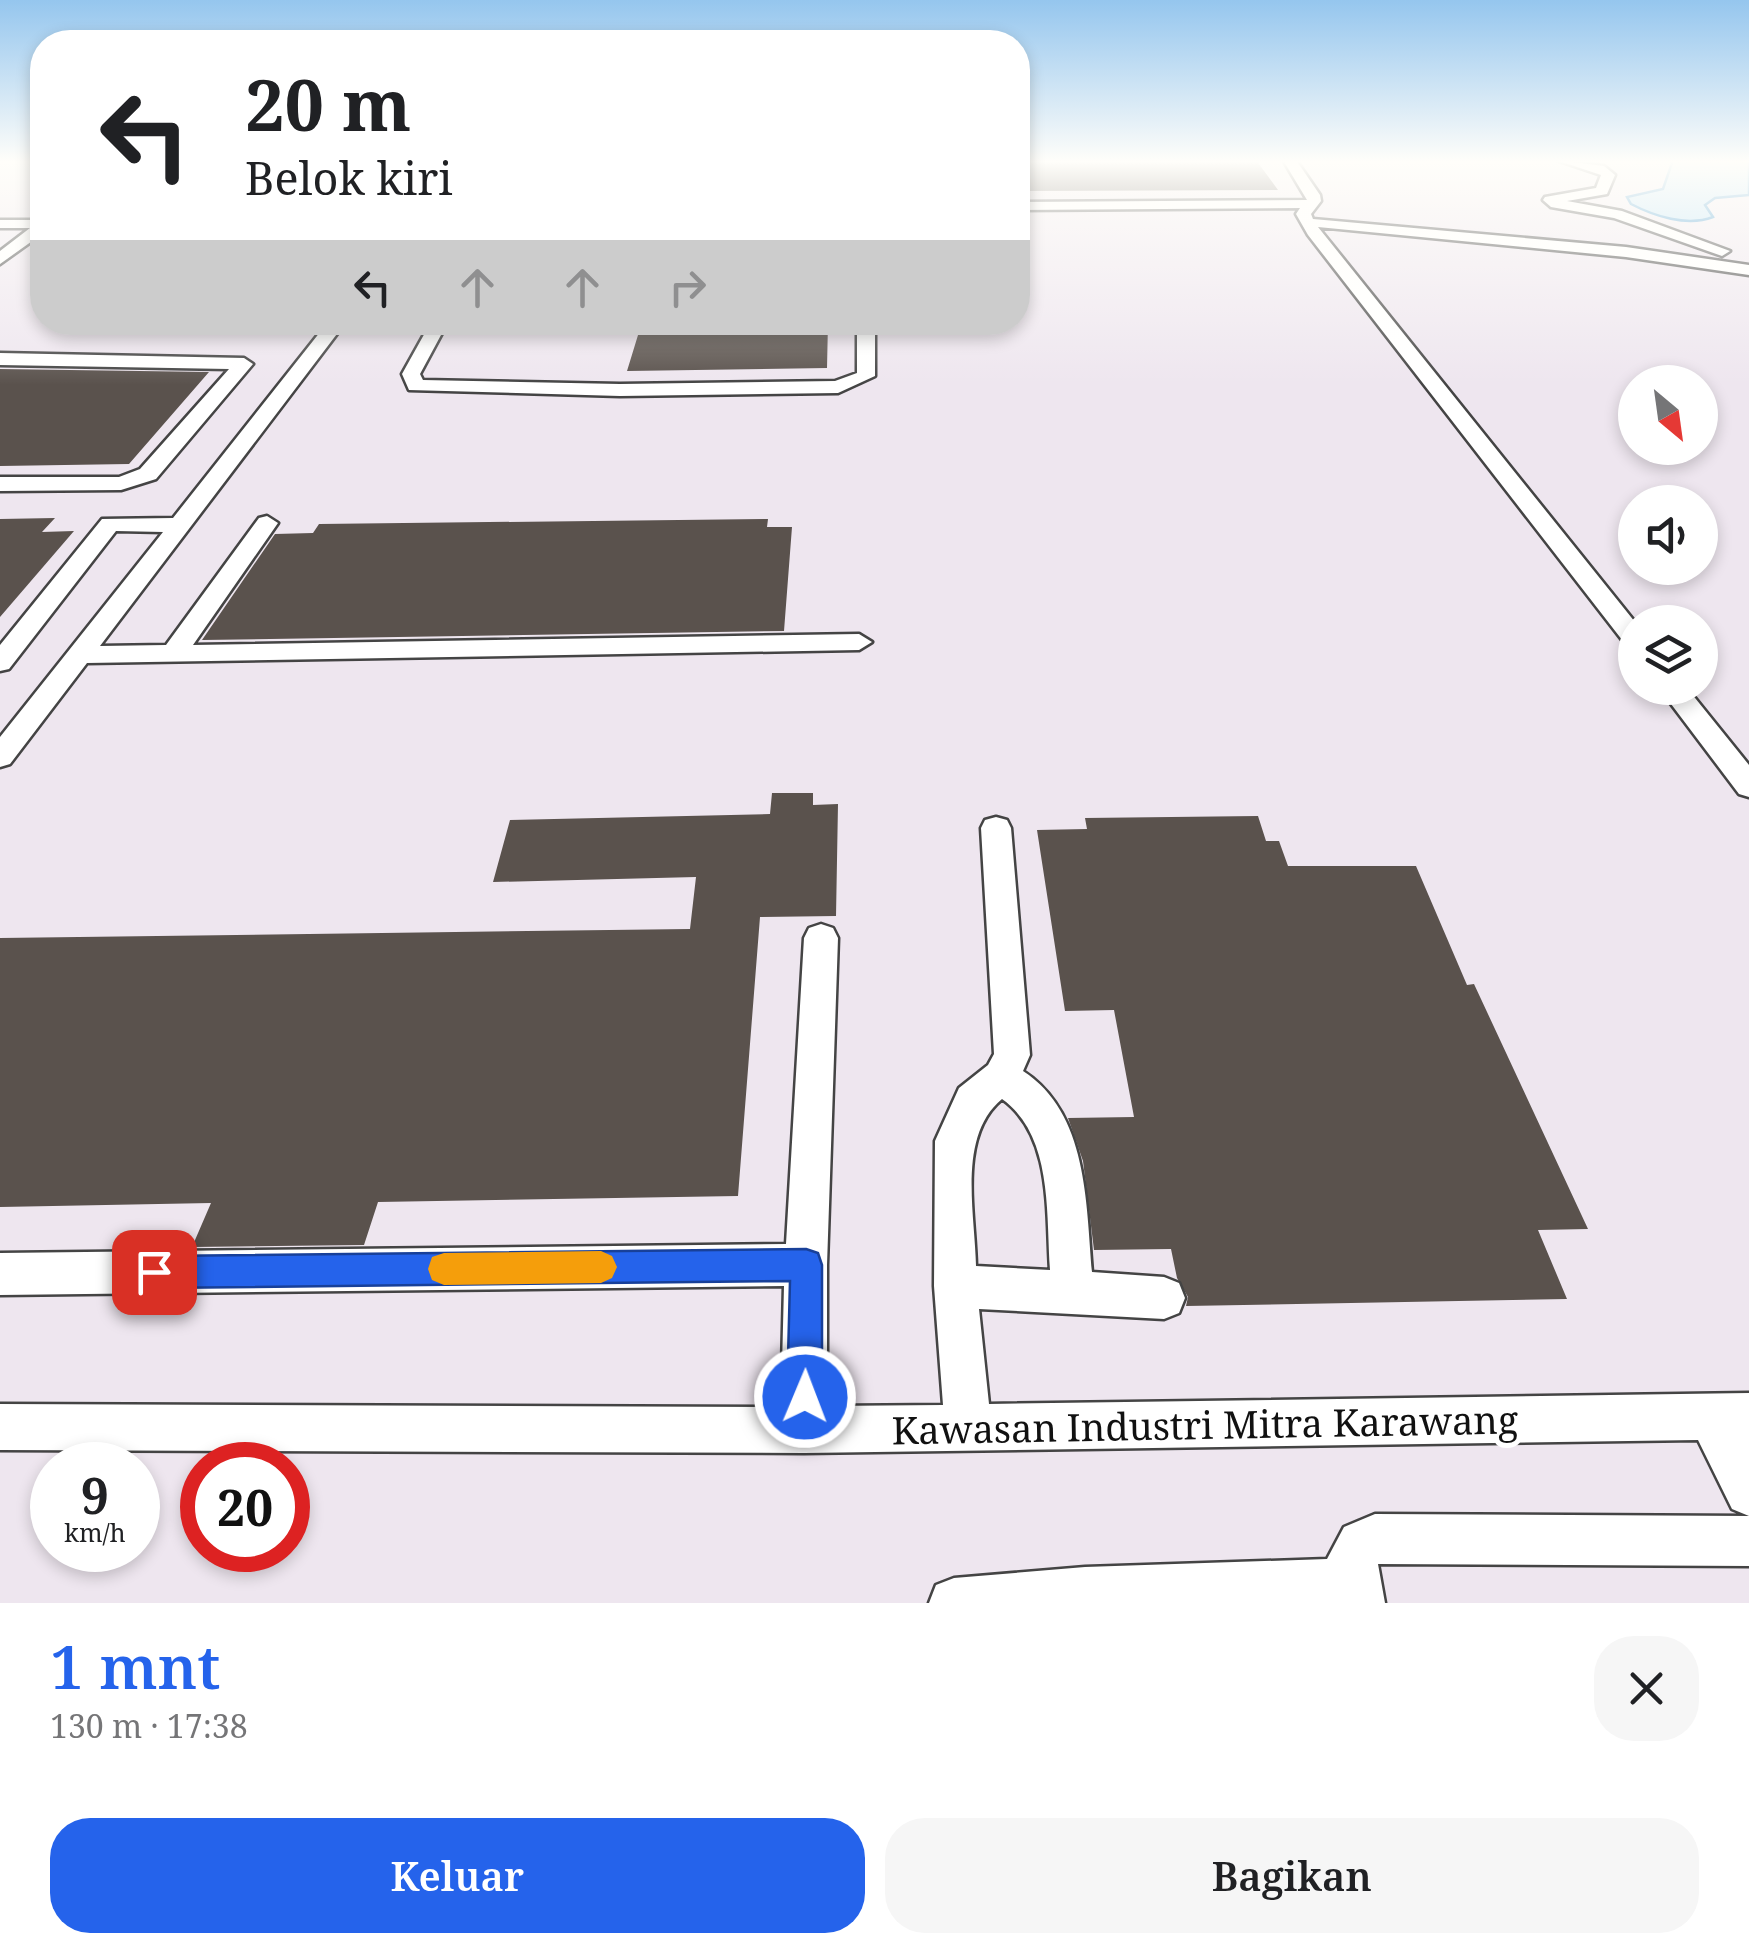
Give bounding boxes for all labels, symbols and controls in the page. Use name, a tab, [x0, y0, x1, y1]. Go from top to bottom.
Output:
text: 20 m	[245, 56, 411, 152]
icon: left	[80, 70, 210, 200]
text: Belok kiri	[245, 147, 453, 208]
icon: left	[345, 260, 400, 315]
icon: ahead	[450, 260, 505, 315]
icon: ahead	[555, 260, 610, 315]
icon: right	[660, 260, 715, 315]
north arrow	[1618, 365, 1718, 465]
map controls	[1618, 365, 1718, 705]
button: sound	[1618, 485, 1718, 585]
button: layers	[1618, 605, 1718, 705]
pin	[112, 1230, 197, 1315]
icon: arrive	[127, 1245, 182, 1300]
position arrow	[753, 1345, 857, 1449]
street label: Kawasan Industri Mitra Karawang	[891, 1393, 1519, 1455]
speed limit sign: 20	[180, 1442, 310, 1572]
text: 9	[81, 1461, 109, 1529]
text: km/h	[64, 1515, 126, 1549]
text: 1 mnt	[50, 1625, 220, 1707]
button: close	[1594, 1636, 1699, 1741]
text: 130 m · 17:38	[50, 1704, 248, 1747]
button: Keluar	[50, 1818, 865, 1933]
button: Bagikan	[885, 1818, 1699, 1933]

